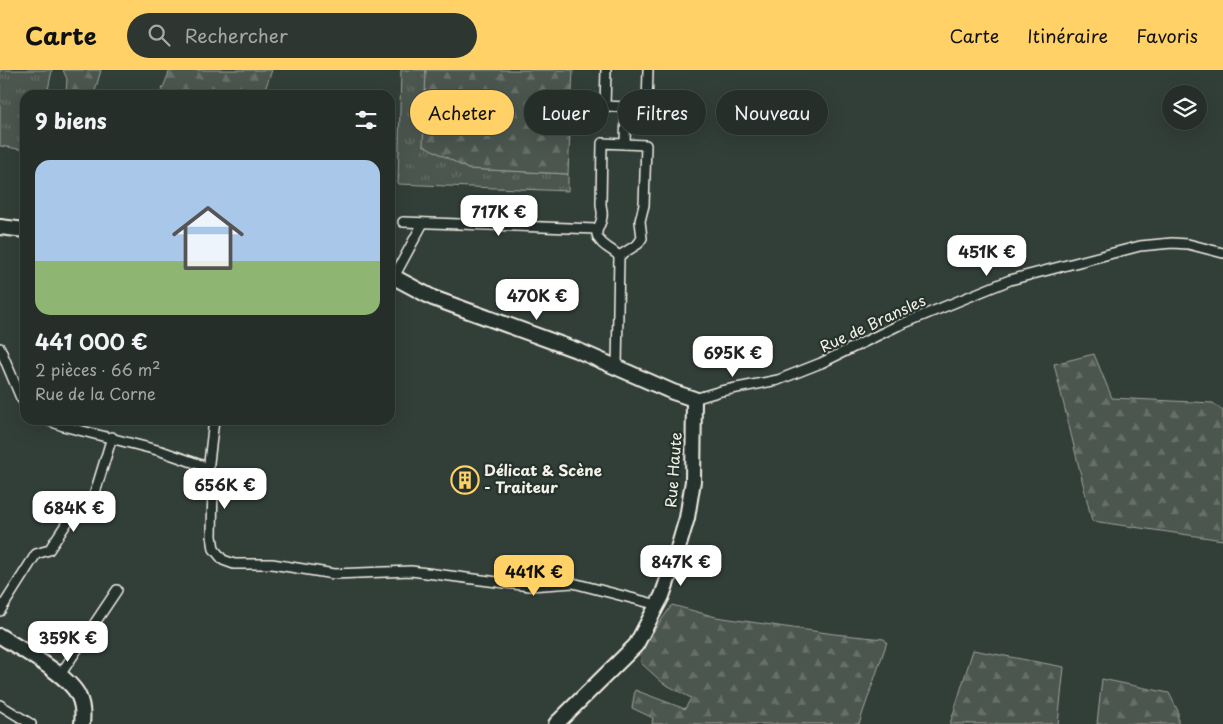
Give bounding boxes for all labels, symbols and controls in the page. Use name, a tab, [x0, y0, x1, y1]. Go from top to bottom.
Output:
search box	[127, 13, 477, 58]
text: Carte	[25, 17, 97, 53]
icon: search	[145, 21, 173, 49]
text: Rechercher	[185, 21, 288, 49]
text: Carte	[949, 22, 999, 49]
text: Itinéraire	[1027, 22, 1108, 49]
text: Favoris	[1136, 22, 1198, 49]
map controls	[1162, 85, 1207, 130]
button: layers	[1162, 85, 1207, 130]
chip: Acheter	[410, 90, 514, 135]
chip: Louer	[524, 90, 608, 135]
chip: Filtres	[618, 90, 706, 135]
chip: Nouveau	[716, 90, 828, 135]
text: 9 biens	[35, 104, 107, 136]
icon: filters	[352, 106, 380, 134]
icon: home	[163, 193, 253, 283]
pin: 717K €	[458, 194, 540, 237]
text: 717K €	[472, 199, 526, 223]
pin: 451K €	[946, 234, 1028, 277]
text: 451K €	[958, 239, 1016, 263]
pin: 470K €	[496, 278, 578, 321]
text: 470K €	[507, 283, 567, 307]
street label: Rue de Bransles	[816, 288, 929, 357]
text: 441 000 €	[35, 325, 148, 357]
pin: 695K €	[692, 336, 774, 378]
text: 695K €	[704, 340, 762, 364]
text: 2 pièces · 66 m²	[35, 357, 161, 381]
text: Rue de la Corne	[35, 381, 156, 405]
street label: Rue Haute	[658, 431, 687, 508]
place label: Délicat & Scène - Traiteur	[484, 458, 602, 498]
building icon: Délicat & Scène - Traiteur	[450, 465, 480, 495]
pin: 656K €	[184, 468, 266, 510]
text: 656K €	[194, 472, 256, 496]
pin: 684K €	[33, 490, 115, 533]
text: 684K €	[44, 495, 104, 519]
pin: 847K €	[640, 544, 722, 587]
text: 847K €	[651, 549, 711, 573]
pin: 441K €	[493, 554, 575, 597]
text: 441K €	[505, 559, 563, 583]
pin: 359K €	[27, 620, 109, 663]
text: 359K €	[39, 625, 97, 649]

